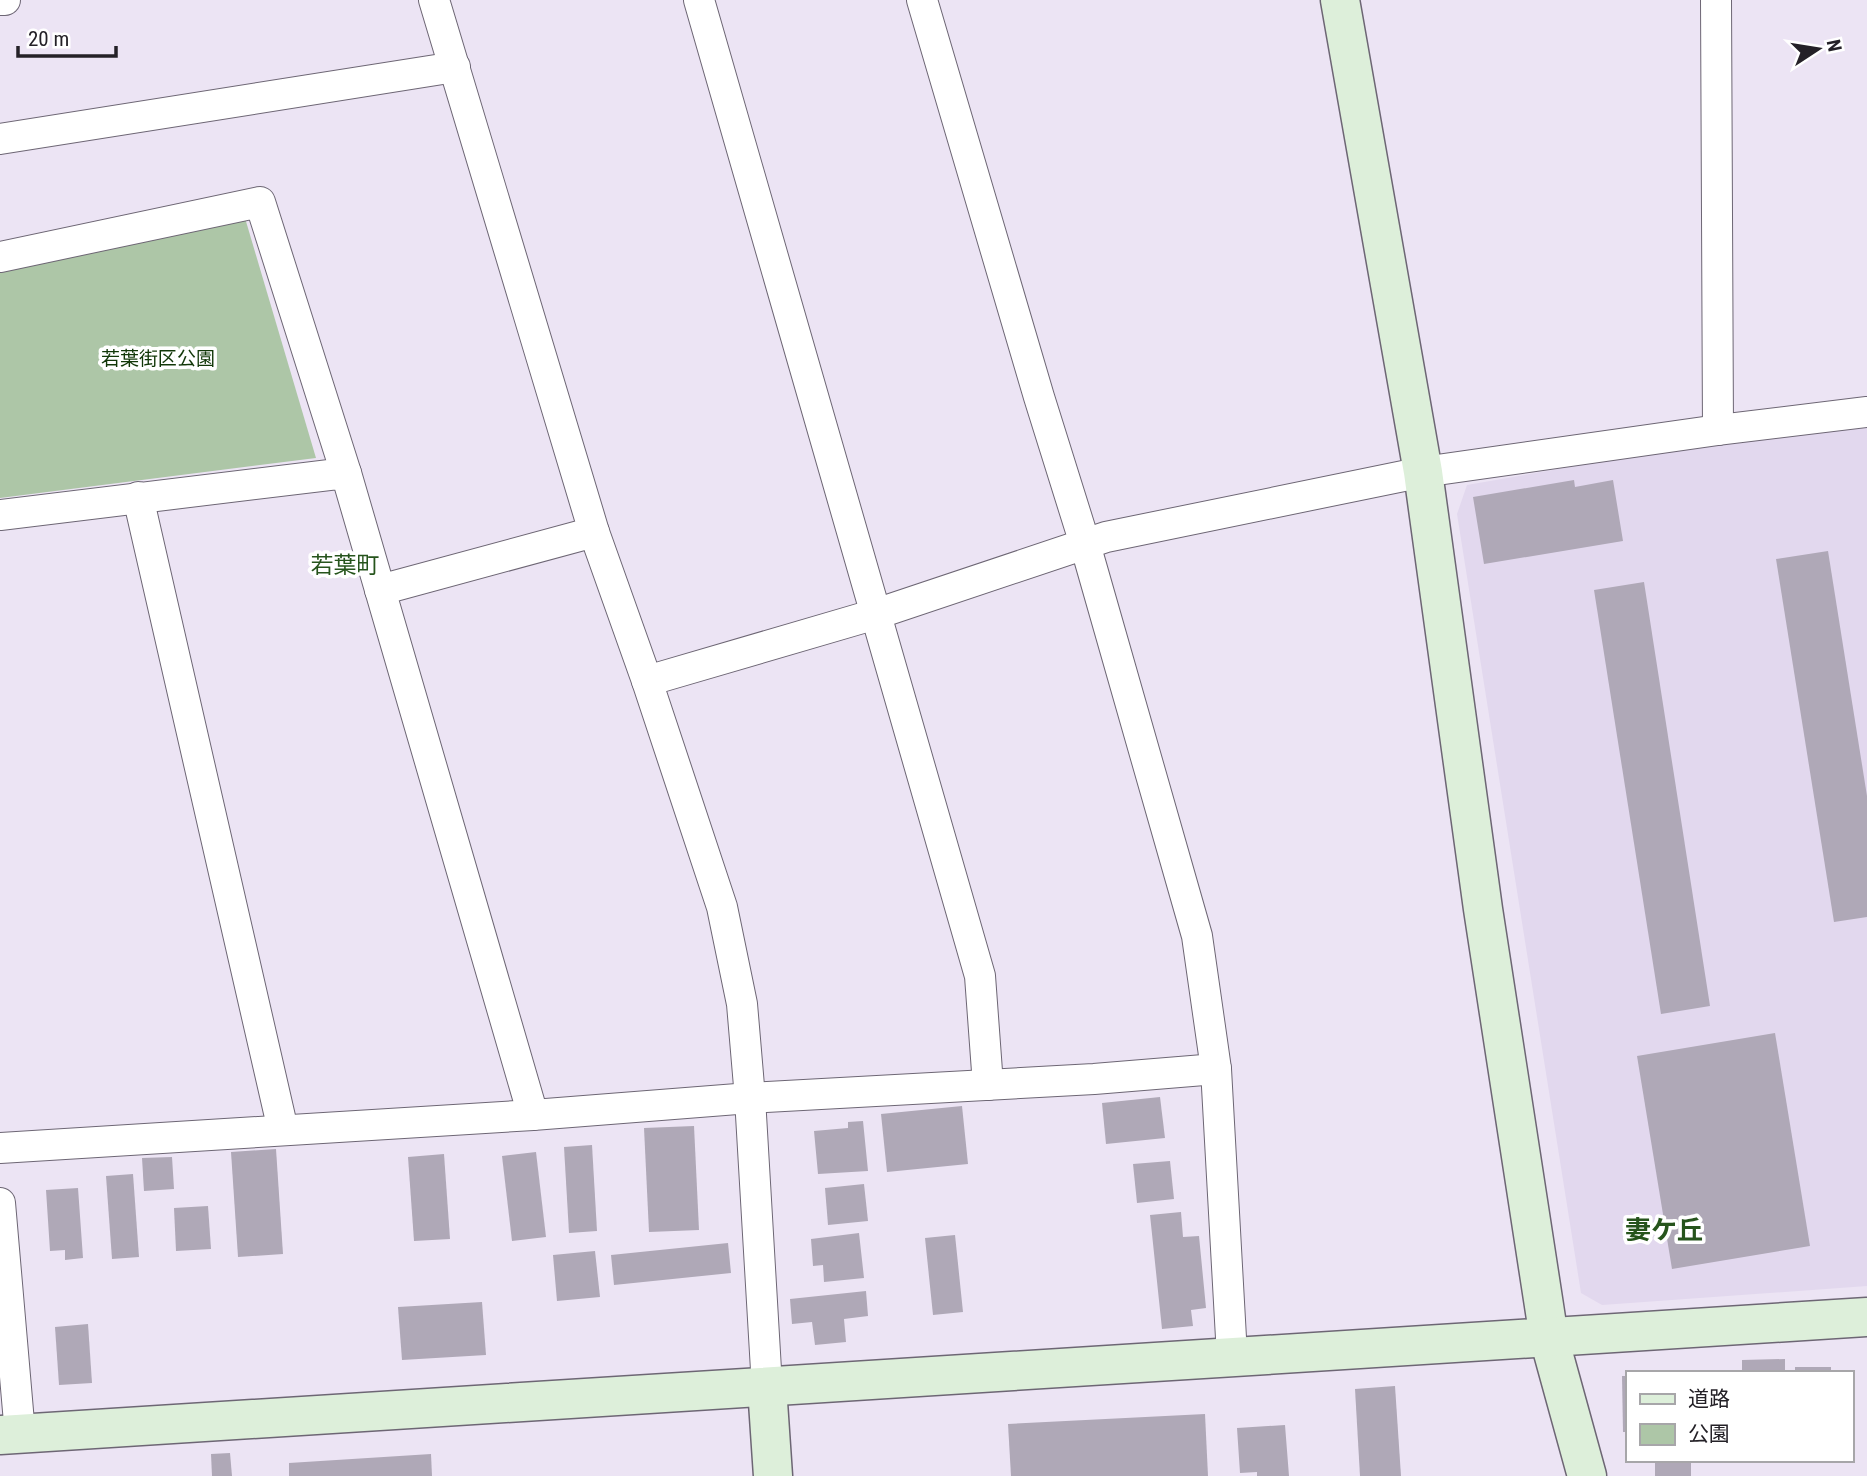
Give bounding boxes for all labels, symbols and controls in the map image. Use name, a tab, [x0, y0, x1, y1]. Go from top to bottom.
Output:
scale bar	[18, 14, 116, 58]
north arrow	[1783, 14, 1853, 84]
text: 20 m	[28, 27, 69, 51]
text: N	[1822, 37, 1847, 54]
park label: 若葉街区公園	[101, 347, 215, 370]
district label: 若葉町	[311, 552, 380, 579]
district label: 妻ケ丘	[1625, 1215, 1703, 1245]
legend	[1626, 1371, 1853, 1462]
text: 道路	[1688, 1387, 1730, 1411]
text: 公園	[1688, 1422, 1730, 1446]

